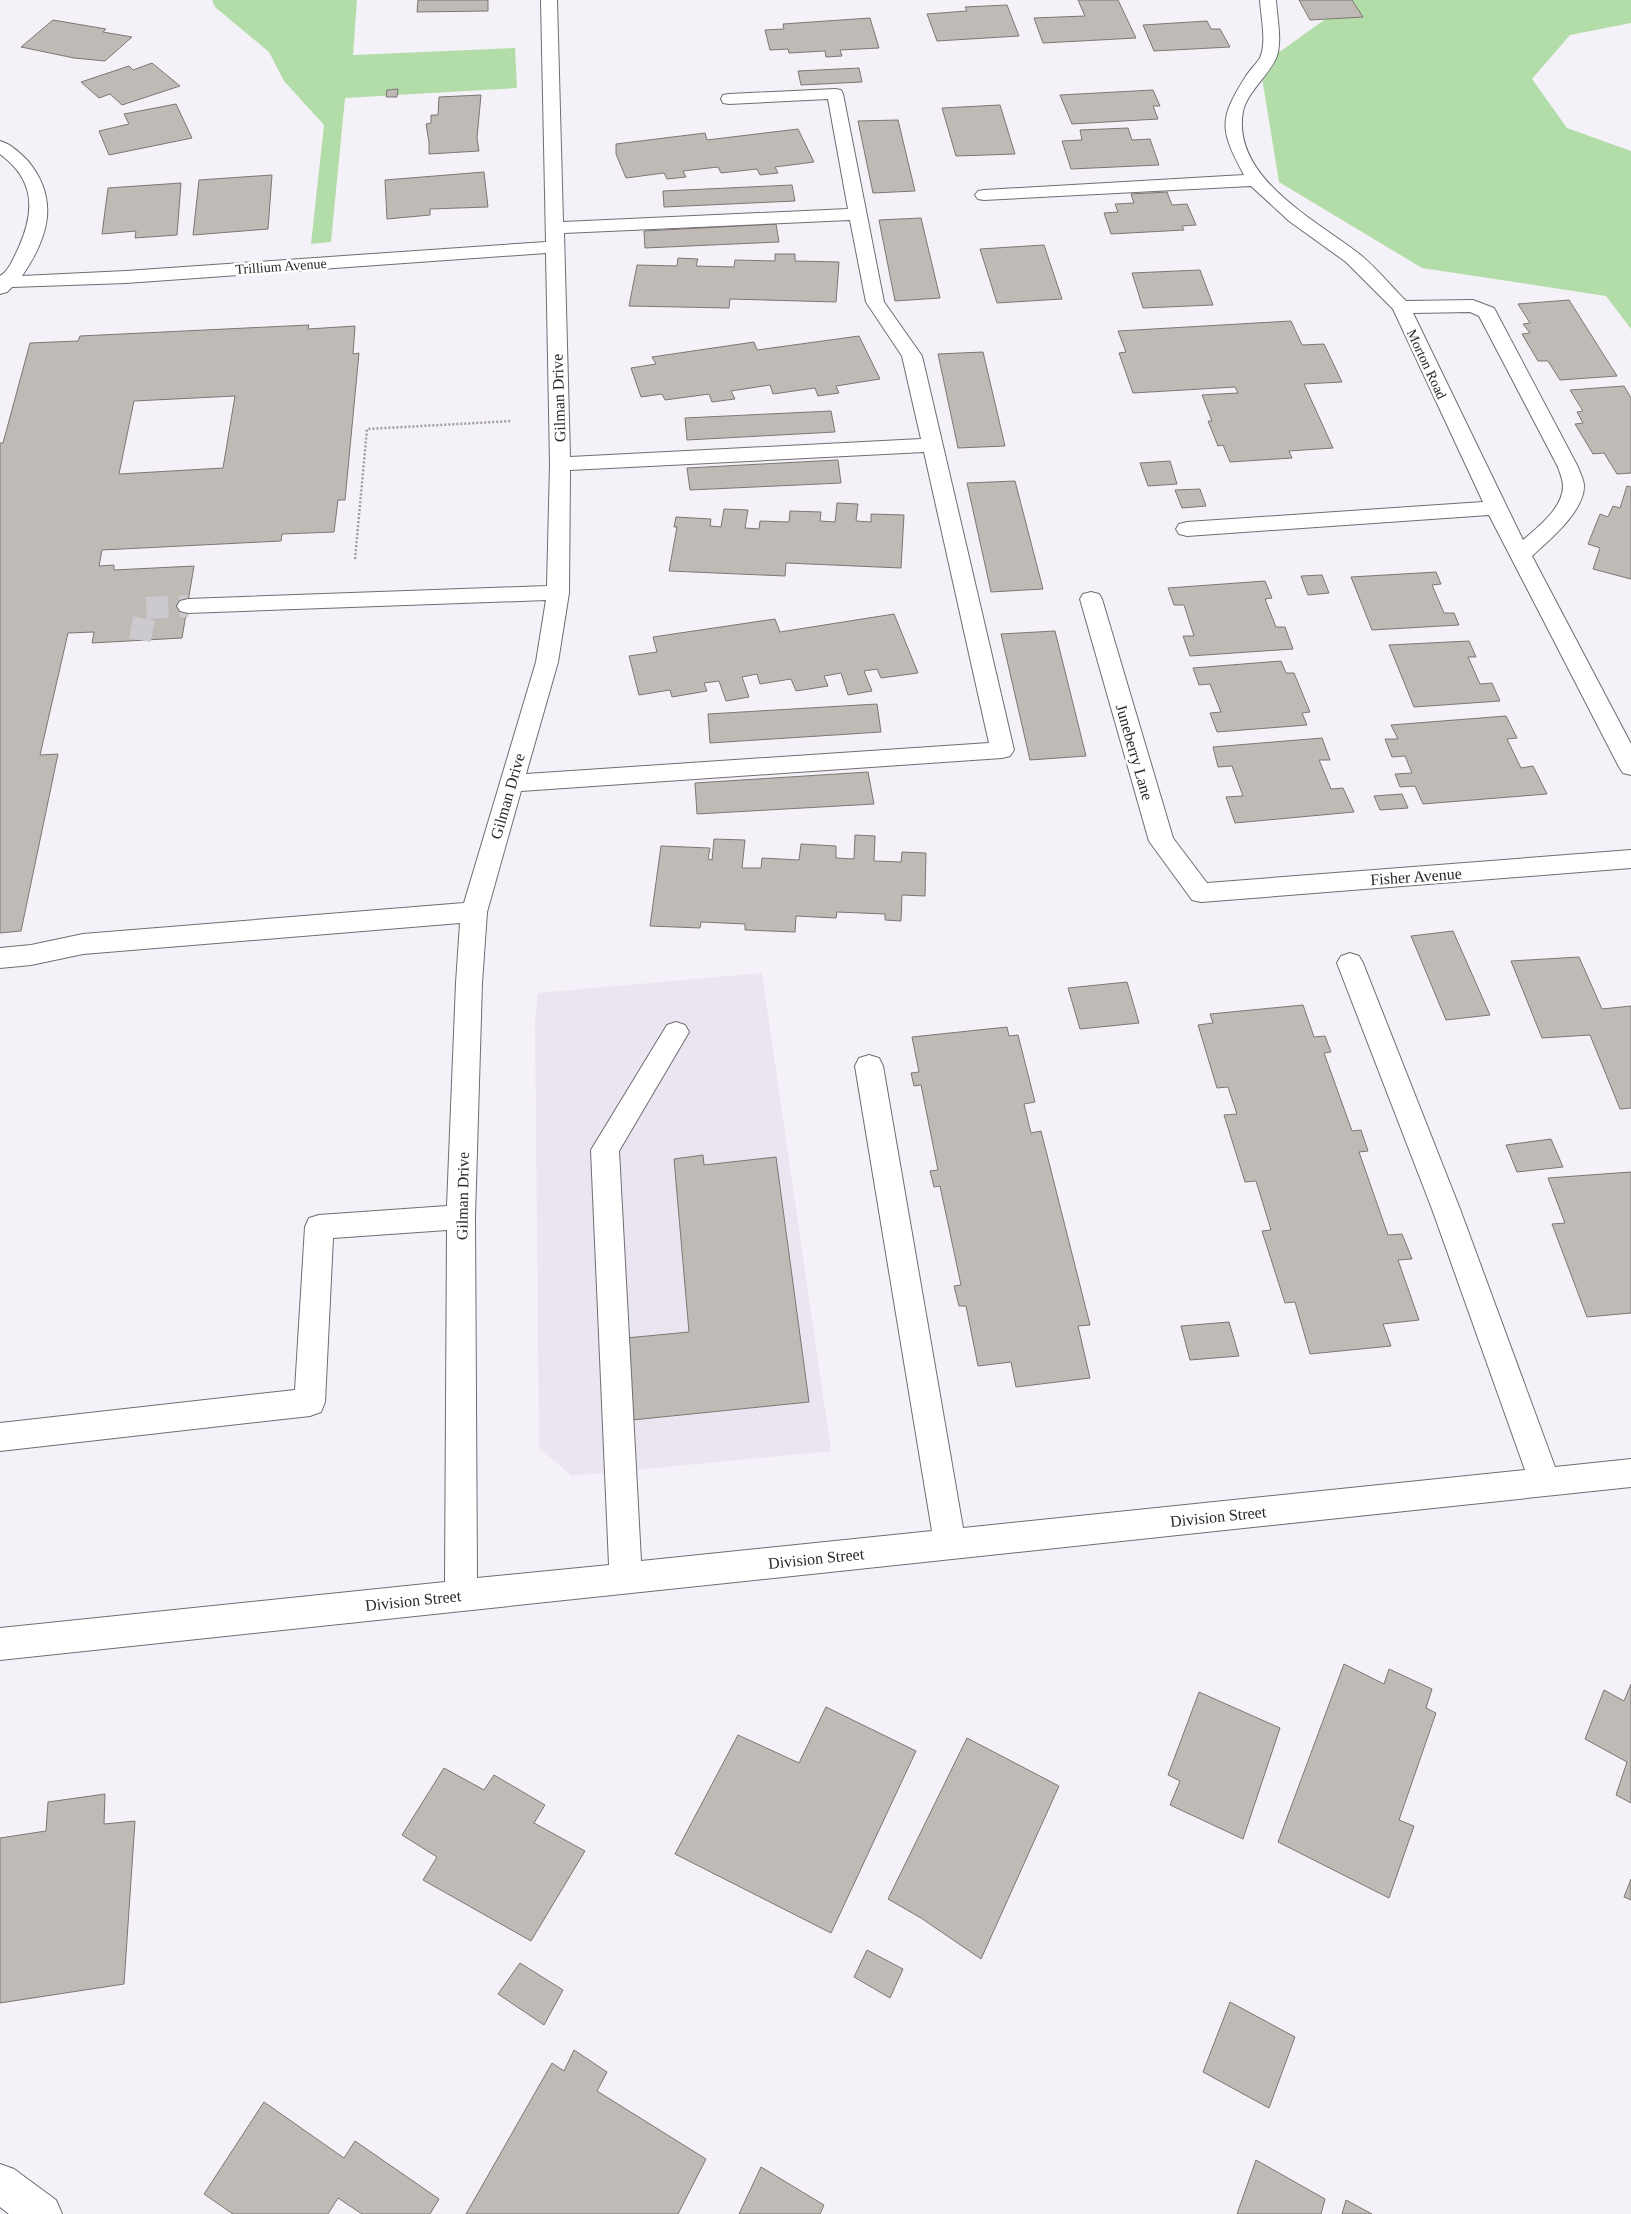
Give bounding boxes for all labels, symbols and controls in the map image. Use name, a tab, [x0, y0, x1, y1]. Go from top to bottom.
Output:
street label: Trillium Avenue	[235, 256, 327, 277]
street label: Morton Road	[1404, 327, 1449, 401]
street label: Gilman Drive	[548, 354, 569, 442]
street label: Juneberry Lane	[1112, 702, 1156, 802]
street label: Gilman Drive	[487, 751, 528, 841]
street label: Fisher Avenue	[1370, 865, 1462, 888]
street label: Gilman Drive	[453, 1152, 472, 1240]
street label: Division Street	[1169, 1503, 1267, 1530]
street label: Division Street	[767, 1545, 865, 1572]
street label: Division Street	[364, 1587, 462, 1614]

